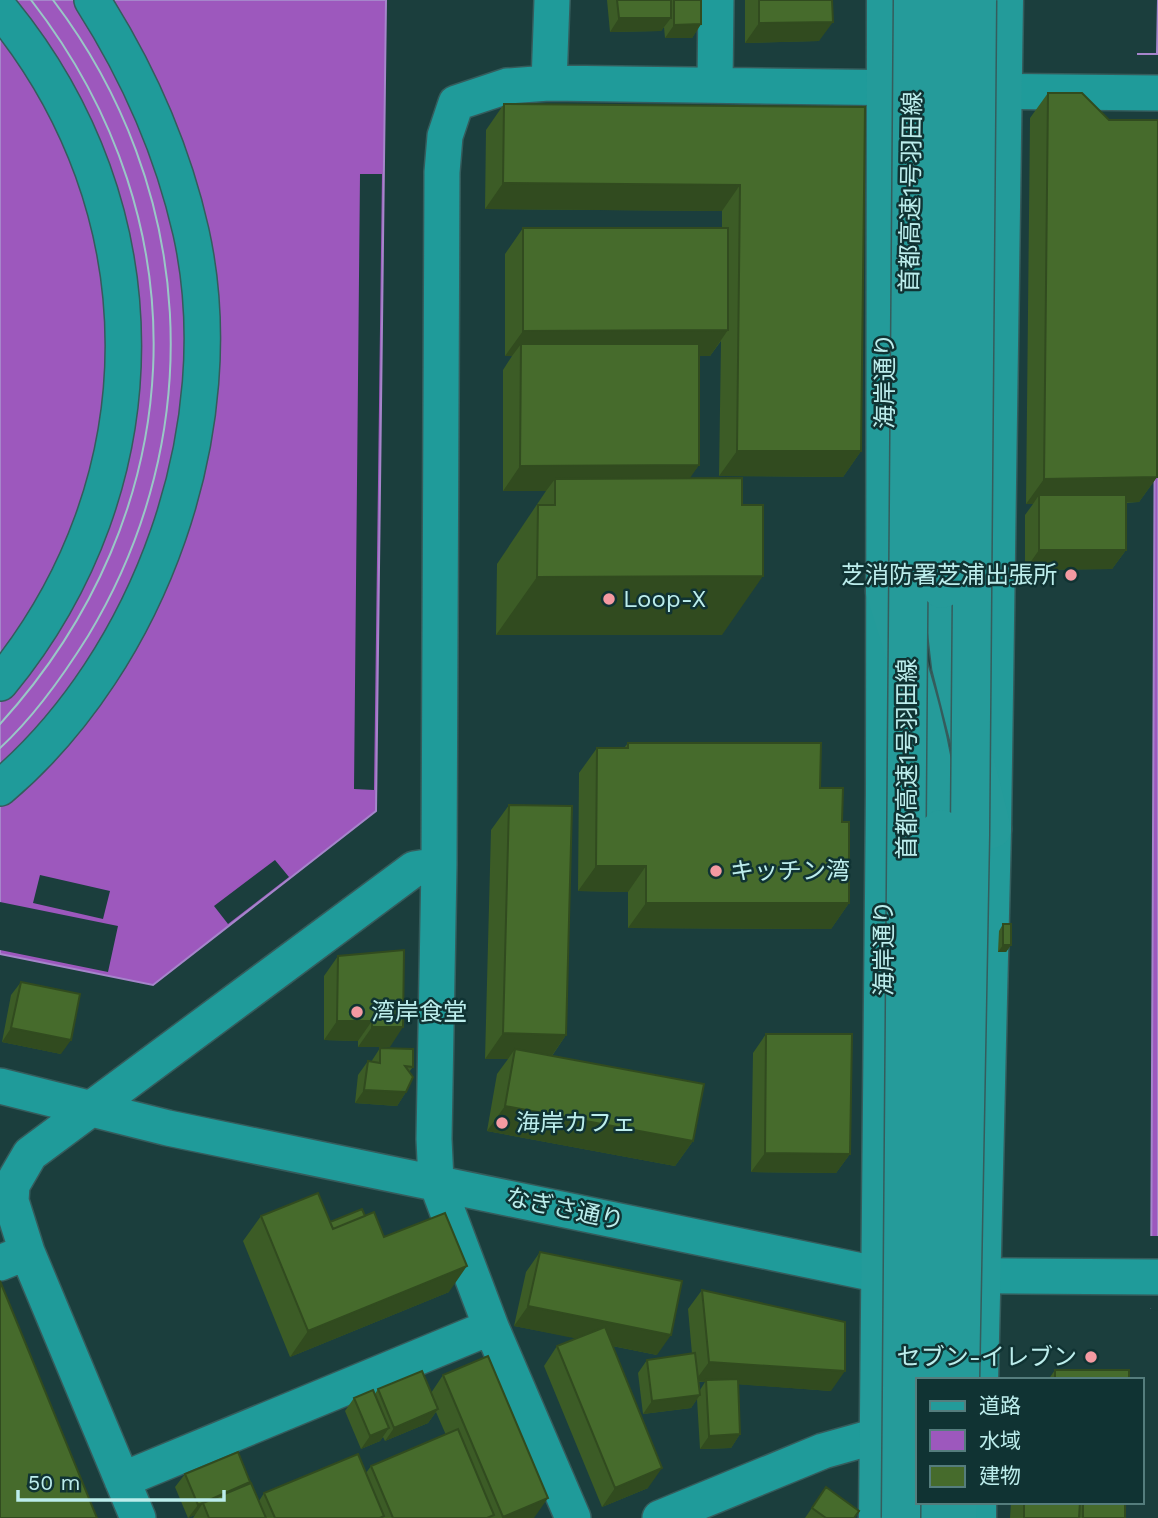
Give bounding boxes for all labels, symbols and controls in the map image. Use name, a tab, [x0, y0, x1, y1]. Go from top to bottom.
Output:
street label: 首都高速1号羽田線	[895, 91, 927, 293]
street label: 海岸通り	[871, 333, 899, 429]
place label: 芝消防署芝浦出張所	[841, 561, 1057, 589]
marker: 芝消防署芝浦出張所	[1063, 567, 1079, 583]
place label: Loop-X	[623, 585, 706, 613]
marker: Loop-X	[601, 591, 617, 607]
street label: 首都高速1号羽田線	[893, 658, 921, 860]
place label: キッチン湾	[730, 857, 850, 885]
marker: キッチン湾	[708, 863, 724, 879]
street label: 海岸通り	[870, 900, 898, 996]
place label: 湾岸食堂	[371, 998, 467, 1026]
marker: 湾岸食堂	[349, 1004, 365, 1020]
place label: 海岸カフェ	[516, 1109, 636, 1137]
marker: 海岸カフェ	[494, 1115, 510, 1131]
street label: なぎさ通り	[503, 1183, 627, 1235]
place label: セブン-イレブン	[897, 1343, 1077, 1371]
marker: セブン-イレブン	[1083, 1349, 1099, 1365]
legend	[916, 1378, 1144, 1504]
text: 道路	[979, 1393, 1021, 1418]
text: 水域	[979, 1428, 1021, 1453]
scale bar	[18, 1458, 224, 1502]
text: 建物	[979, 1463, 1021, 1488]
text: 50 m	[28, 1470, 80, 1495]

